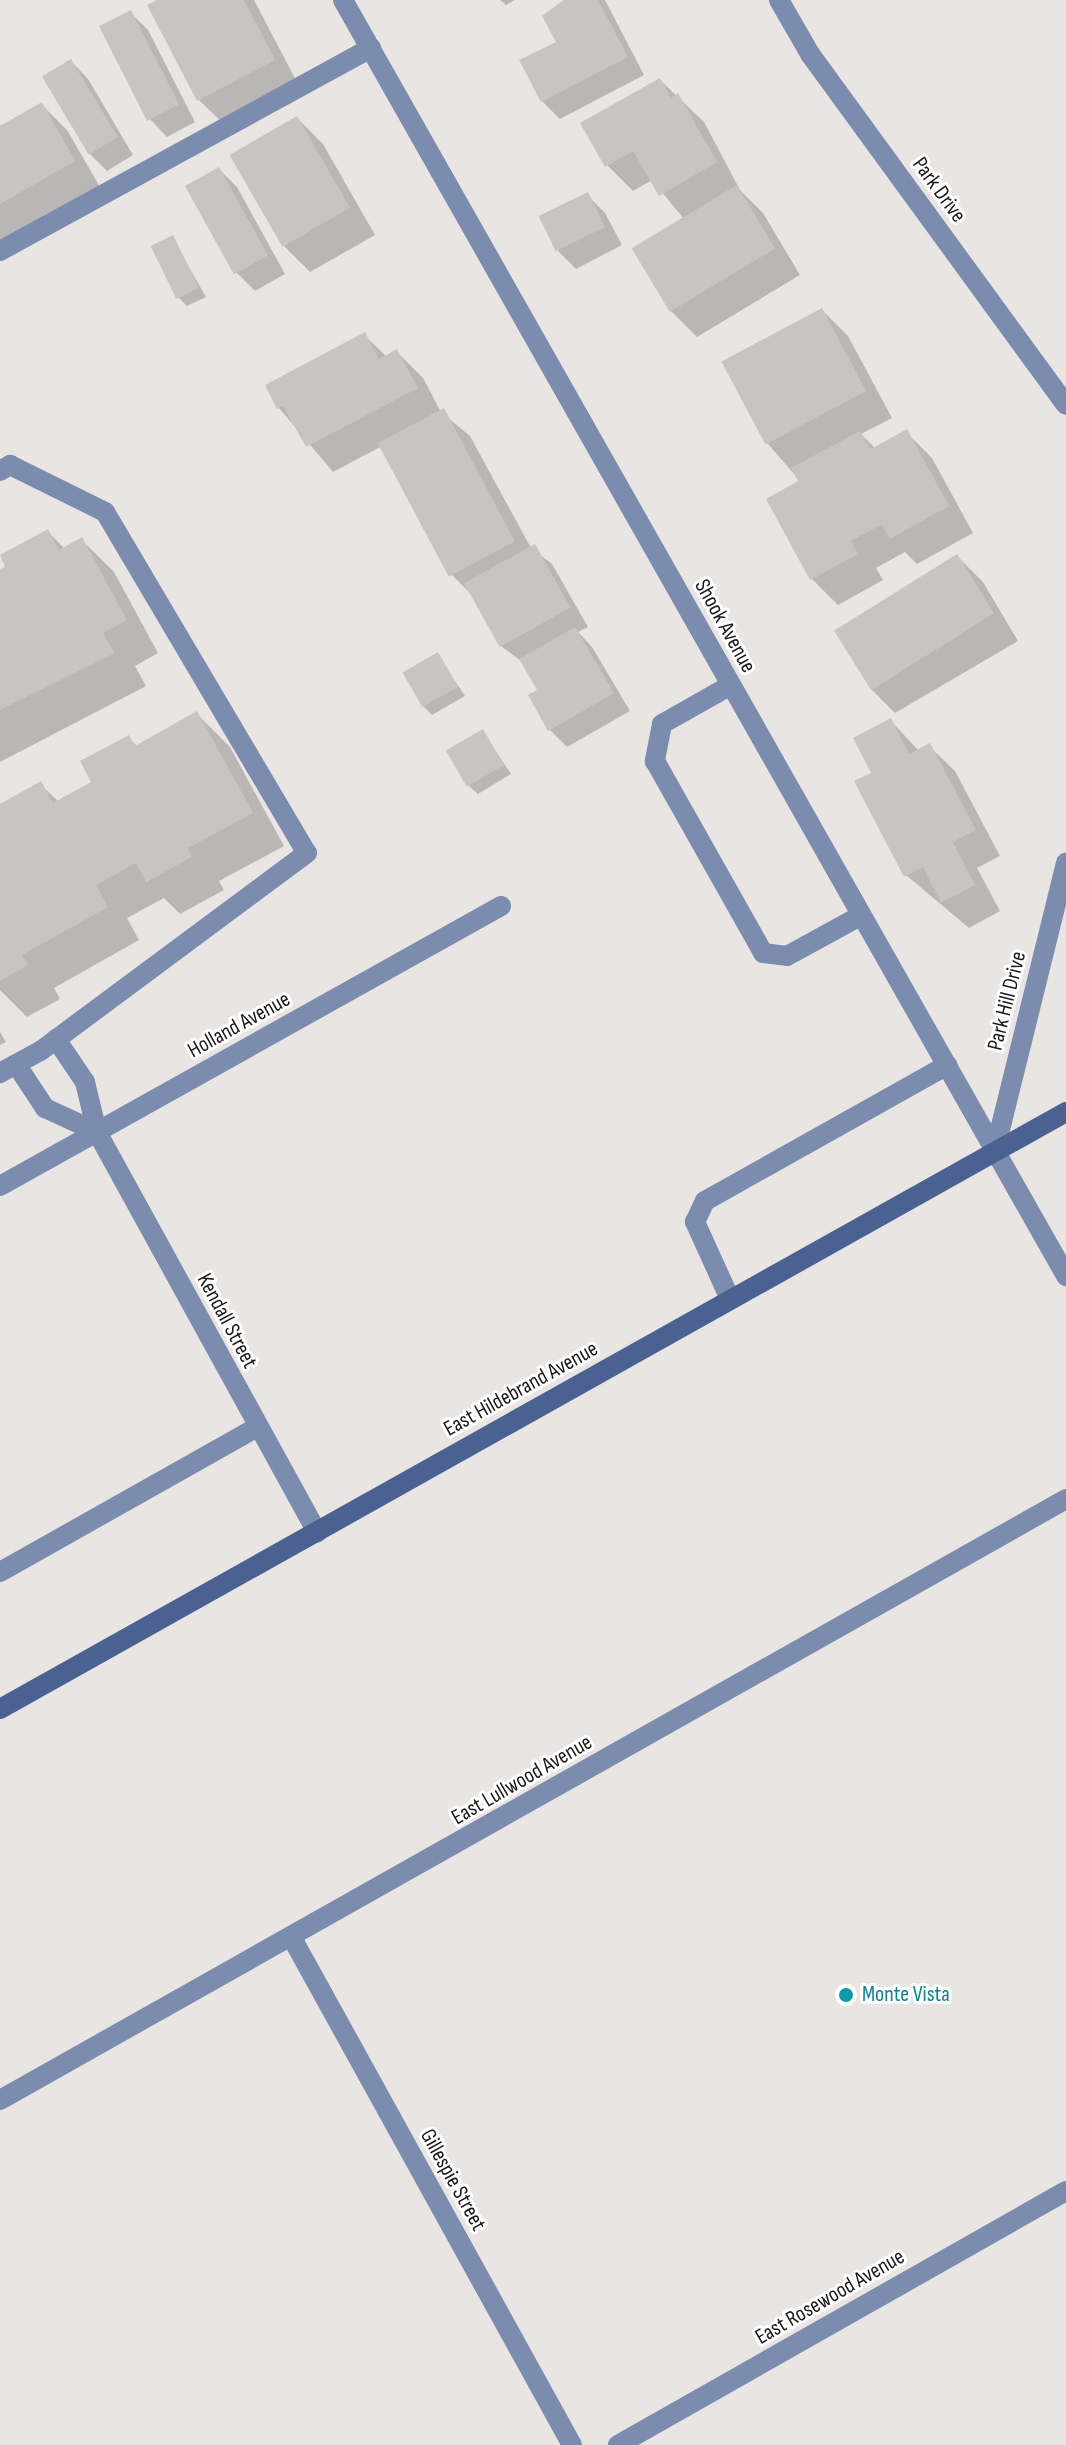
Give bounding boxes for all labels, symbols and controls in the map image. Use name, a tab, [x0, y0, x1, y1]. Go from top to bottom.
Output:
street label: Park Drive	[907, 152, 971, 228]
street label: Shook Avenue	[689, 575, 761, 677]
street label: Park Hill Drive	[982, 949, 1032, 1053]
street label: Holland Avenue	[183, 986, 295, 1064]
street label: Kendall Street	[191, 1269, 263, 1373]
street label: East Hildebrand Avenue	[439, 1336, 603, 1442]
street label: East Lullwood Avenue	[447, 1729, 597, 1831]
place label: Monte Vista	[862, 1982, 950, 2008]
marker: Monte Vista	[837, 1986, 855, 2004]
street label: Gillespie Street	[414, 2125, 492, 2235]
street label: East Rosewood Avenue	[751, 2244, 909, 2350]

